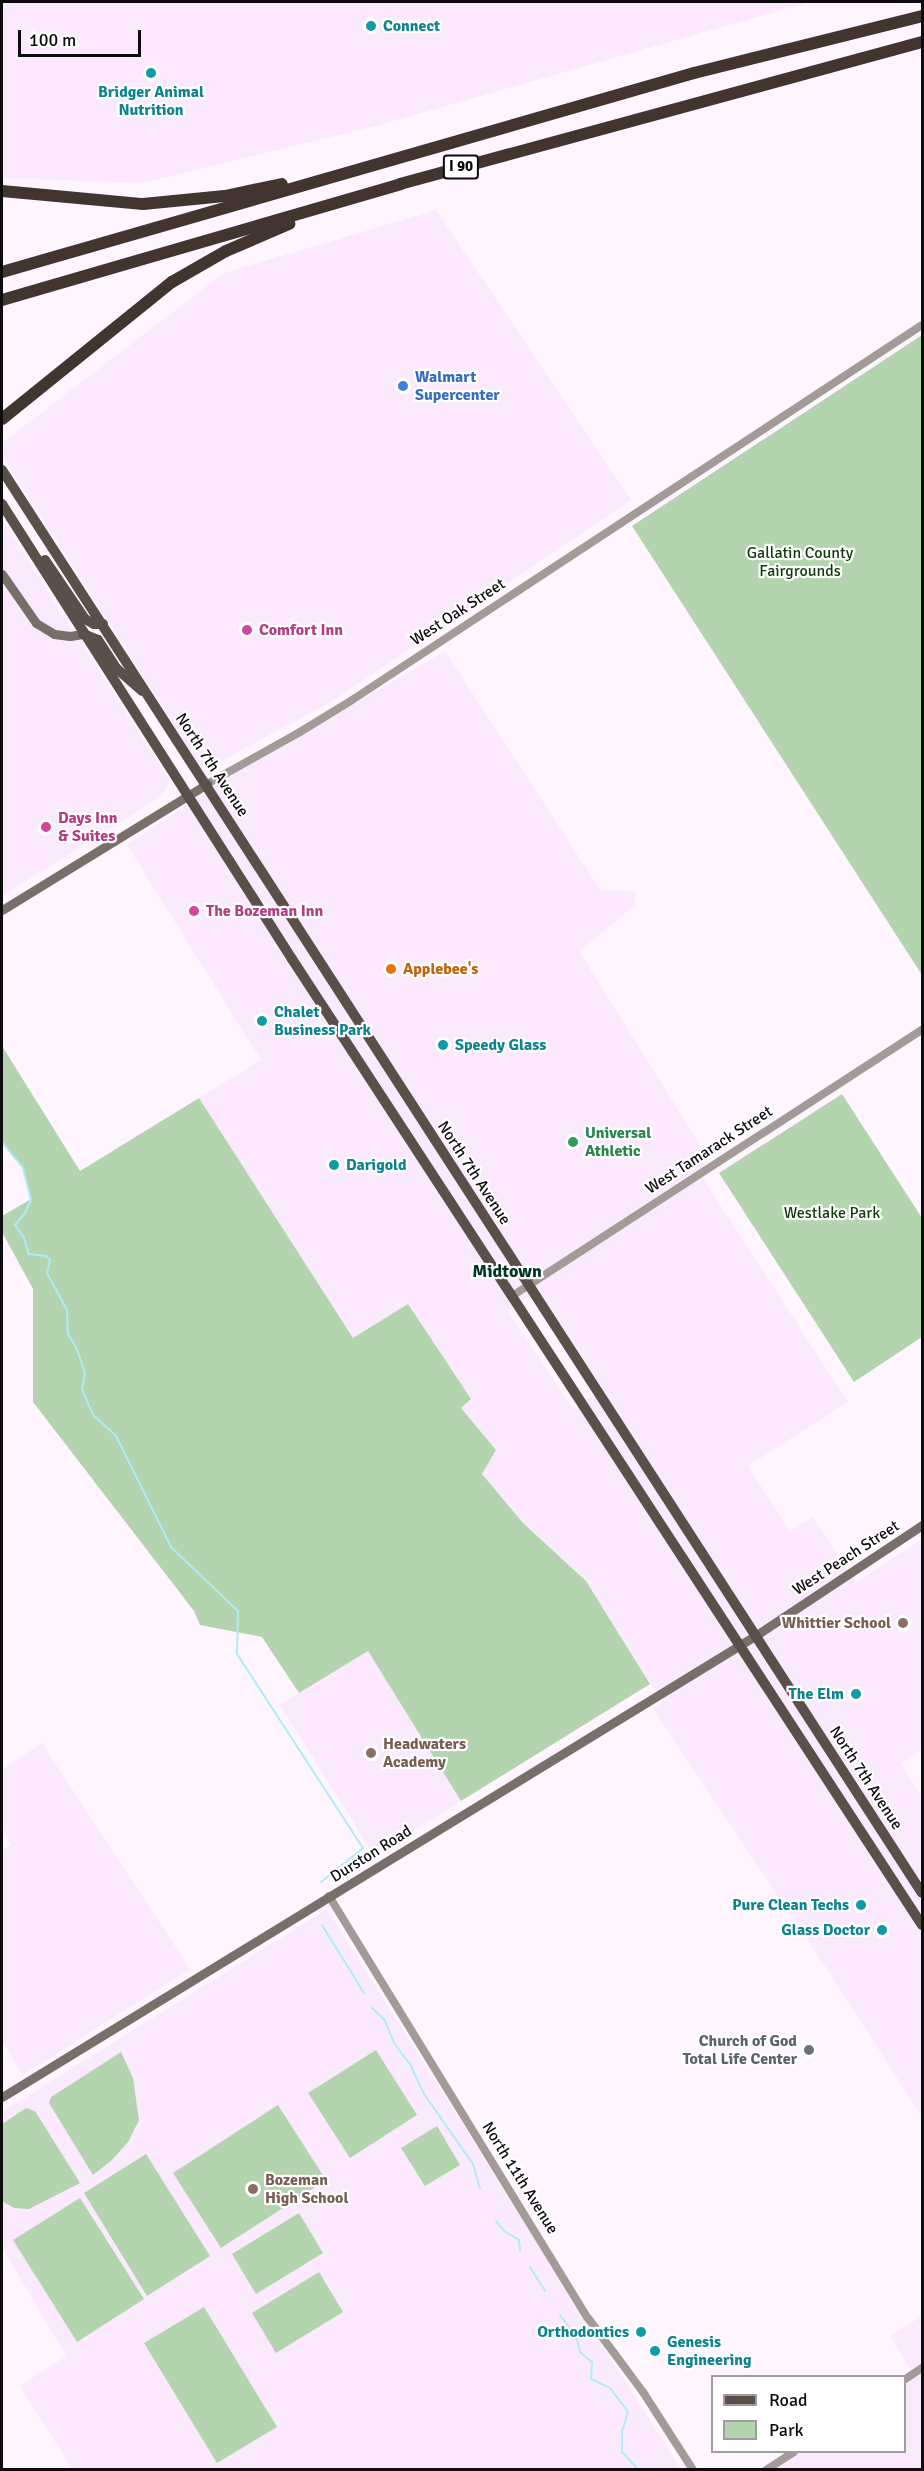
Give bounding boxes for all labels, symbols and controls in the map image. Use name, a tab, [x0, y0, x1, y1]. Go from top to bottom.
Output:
place label: Connect	[383, 16, 440, 36]
scale bar	[21, 18, 144, 56]
marker: Connect	[364, 19, 378, 33]
text: 100 m	[29, 29, 76, 51]
marker: Bridger Animal Nutrition	[144, 66, 158, 80]
place label: Bridger Animal Nutrition	[98, 82, 204, 120]
road number: I 90	[442, 155, 480, 179]
place label: Walmart Supercenter	[415, 367, 500, 405]
marker: Walmart Supercenter	[396, 379, 410, 393]
park label: Gallatin County Fairgrounds	[747, 543, 853, 581]
street label: West Oak Street	[407, 574, 509, 650]
place label: Comfort Inn	[259, 620, 343, 640]
marker: Comfort Inn	[240, 623, 254, 637]
street label: North 7th Avenue	[171, 710, 253, 820]
place label: Days Inn & Suites	[58, 808, 118, 846]
marker: Days Inn & Suites	[39, 820, 53, 834]
place label: The Bozeman Inn	[206, 901, 323, 921]
marker: The Bozeman Inn	[187, 904, 201, 918]
place label: Applebee's	[403, 959, 478, 979]
marker: Applebee's	[384, 962, 398, 976]
place label: Chalet Business Park	[274, 1002, 371, 1040]
marker: Chalet Business Park	[255, 1014, 269, 1028]
place label: Speedy Glass	[455, 1035, 546, 1055]
marker: Speedy Glass	[436, 1038, 450, 1052]
street label: West Tamarack Street	[642, 1102, 776, 1198]
street label: North 7th Avenue	[433, 1118, 515, 1228]
place label: Universal Athletic	[585, 1123, 651, 1161]
marker: Universal Athletic	[566, 1135, 580, 1149]
place label: Darigold	[346, 1155, 407, 1175]
marker: Darigold	[327, 1158, 341, 1172]
park label: Westlake Park	[784, 1203, 880, 1223]
district label: Midtown	[472, 1260, 542, 1282]
street label: West Peach Street	[789, 1516, 903, 1600]
place label: Whittier School	[782, 1613, 891, 1633]
marker: Whittier School	[896, 1616, 910, 1630]
place label: The Elm	[789, 1684, 844, 1704]
marker: The Elm	[849, 1687, 863, 1701]
street label: North 7th Avenue	[825, 1723, 907, 1833]
place label: Headwaters Academy	[383, 1734, 466, 1772]
marker: Headwaters Academy	[364, 1746, 378, 1760]
street label: Durston Road	[327, 1821, 415, 1887]
place label: Pure Clean Techs	[732, 1895, 849, 1915]
marker: Pure Clean Techs	[854, 1898, 868, 1912]
place label: Glass Doctor	[781, 1920, 870, 1940]
marker: Glass Doctor	[875, 1923, 889, 1937]
place label: Church of God Total Life Center	[683, 2031, 797, 2069]
marker: Church of God Total Life Center	[802, 2043, 816, 2057]
street label: North 11th Avenue	[478, 2118, 562, 2238]
place label: Bozeman High School	[265, 2170, 348, 2208]
marker: Bozeman High School	[246, 2182, 260, 2196]
place label: Orthodontics	[537, 2322, 629, 2342]
marker: Orthodontics	[634, 2325, 648, 2339]
place label: Genesis Engineering	[667, 2332, 752, 2370]
marker: Genesis Engineering	[648, 2344, 662, 2358]
legend	[711, 2375, 906, 2453]
text: Road	[769, 2389, 808, 2411]
text: Park	[769, 2419, 804, 2441]

